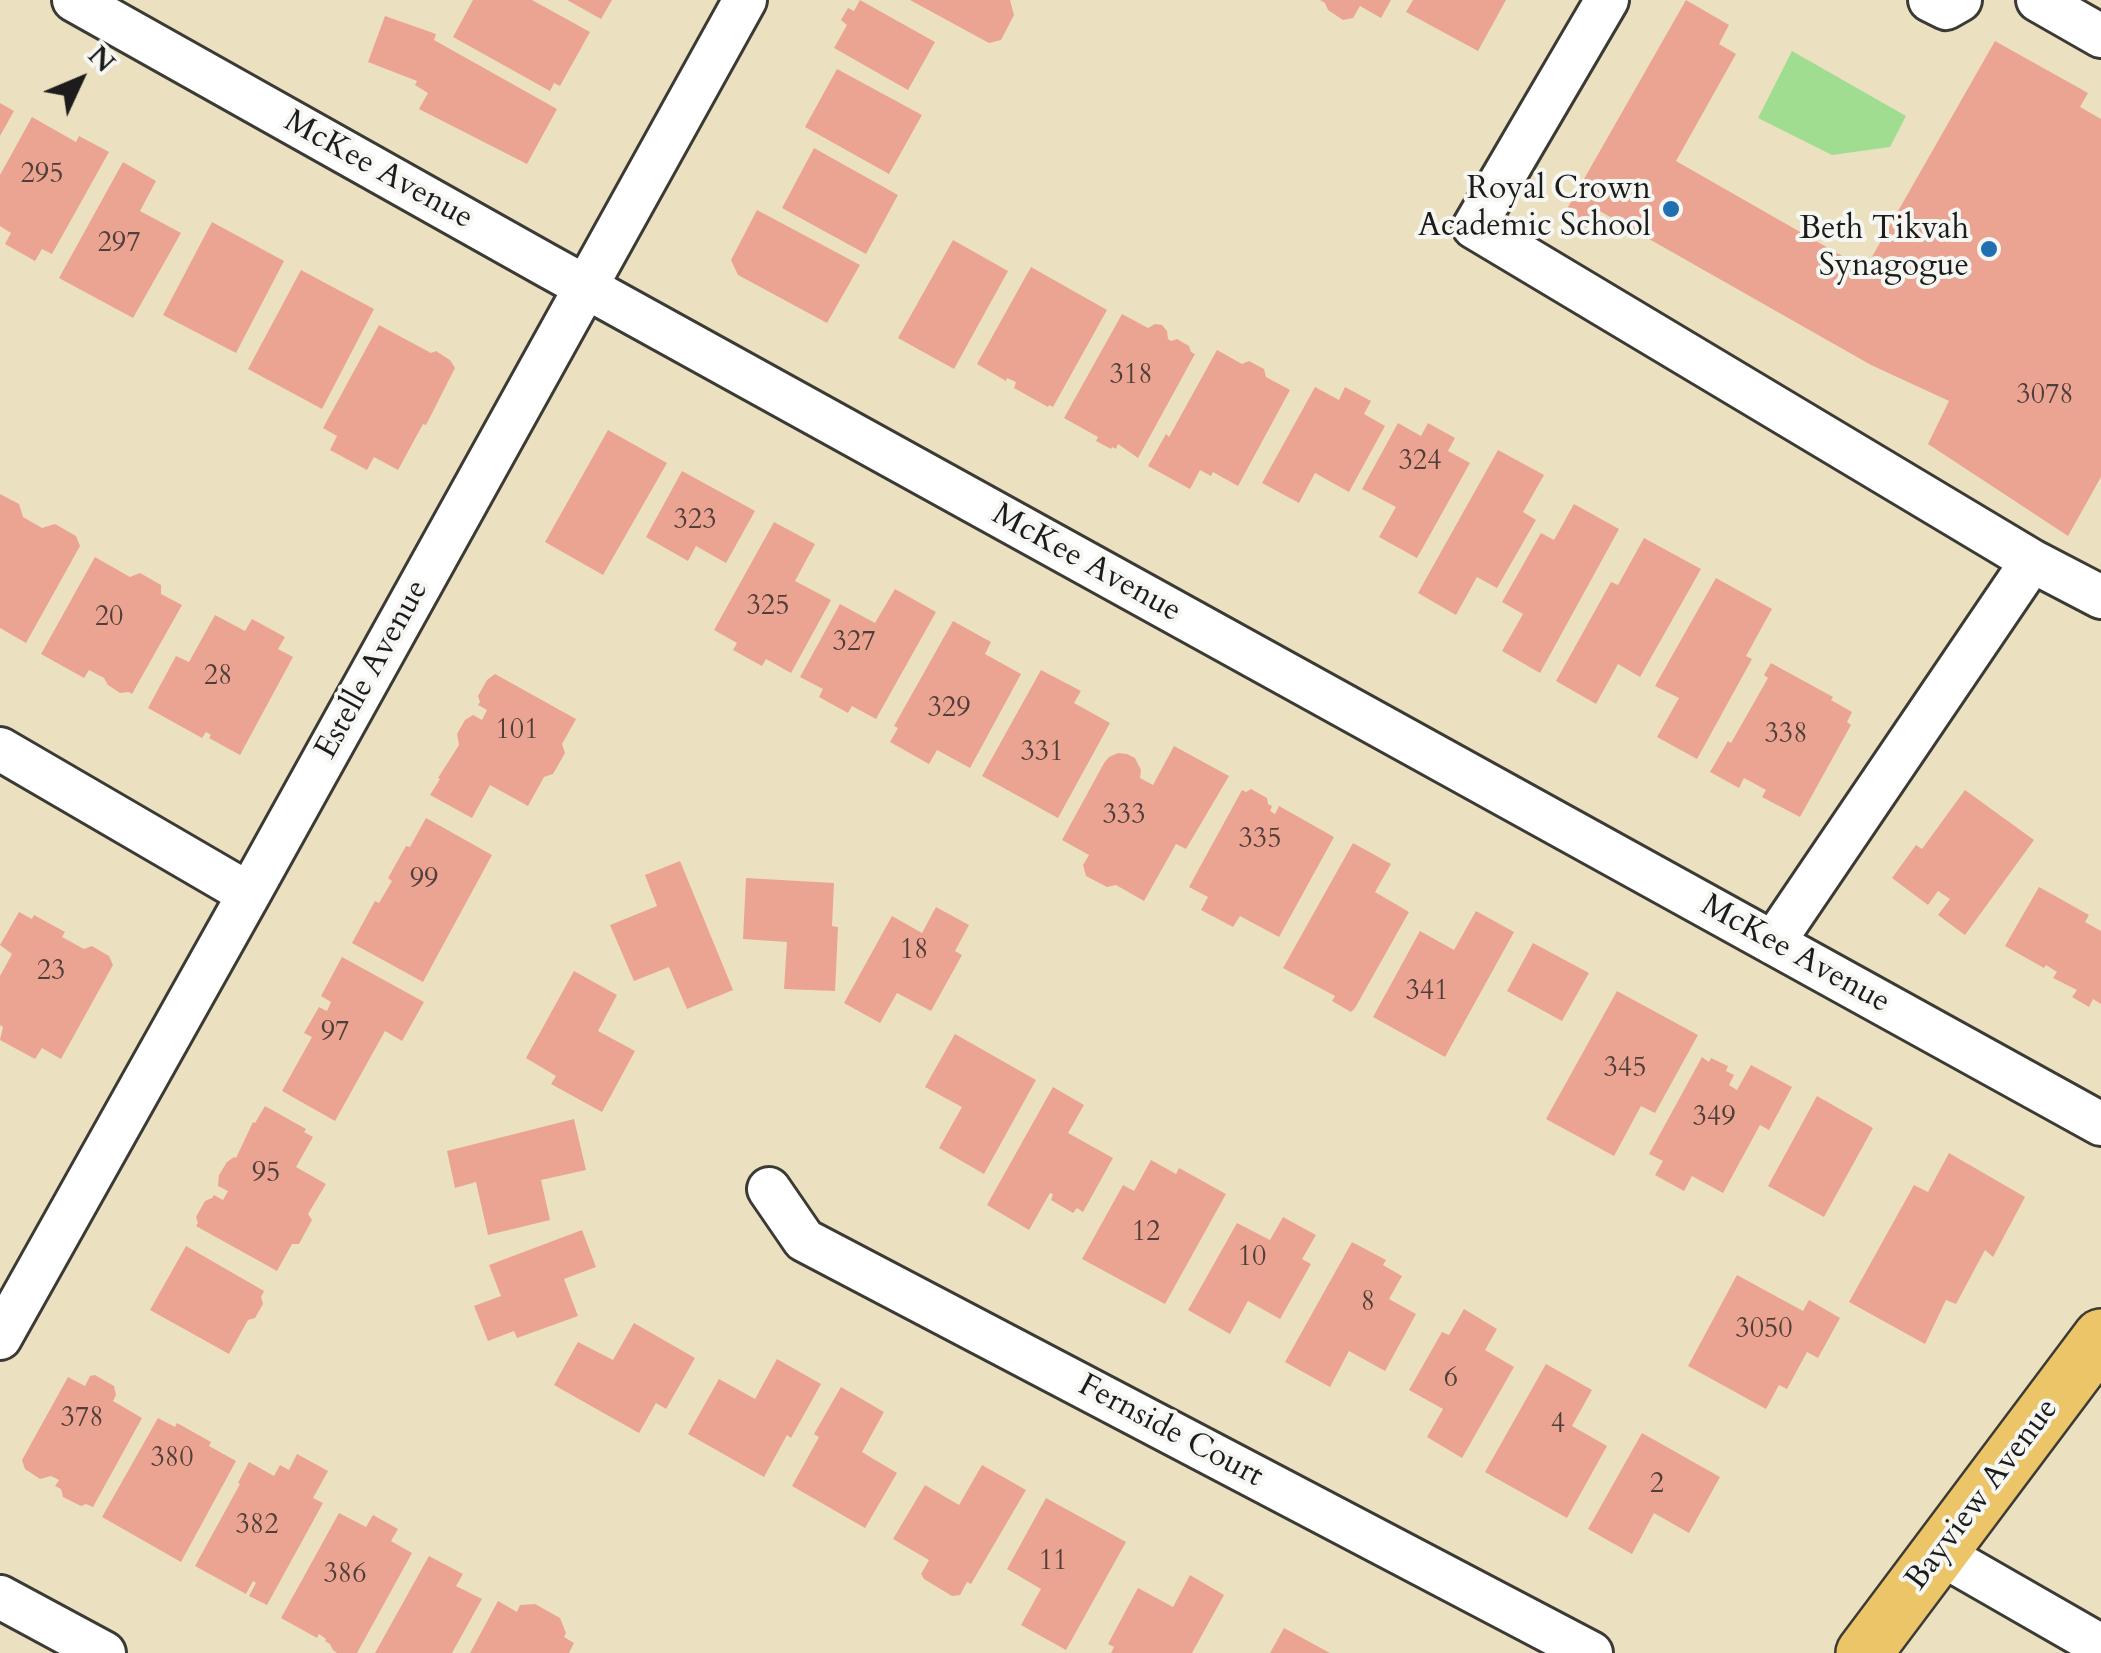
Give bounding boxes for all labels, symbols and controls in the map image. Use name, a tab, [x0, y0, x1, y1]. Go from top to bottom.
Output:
north arrow	[30, 30, 130, 130]
text: N	[79, 37, 124, 81]
street label: McKee Avenue	[277, 103, 479, 239]
house number: 295	[20, 159, 64, 193]
place label: Royal Crown Academic School	[1418, 172, 1651, 247]
marker: Royal Crown Academic School	[1660, 198, 1682, 220]
place label: Beth Tikvah Synagogue	[1799, 212, 1969, 287]
house number: 297	[97, 228, 141, 262]
marker: Beth Tikvah Synagogue	[1978, 238, 2000, 260]
house number: 318	[1109, 360, 1153, 394]
house number: 3078	[2016, 380, 2074, 414]
house number: 324	[1398, 446, 1442, 480]
street label: McKee Avenue	[985, 496, 1187, 632]
house number: 323	[673, 505, 717, 539]
street label: Estelle Avenue	[308, 574, 438, 766]
house number: 325	[746, 591, 790, 625]
house number: 20	[95, 602, 123, 636]
house number: 327	[832, 627, 876, 661]
house number: 28	[204, 661, 232, 695]
house number: 329	[927, 693, 971, 727]
house number: 101	[495, 715, 539, 749]
house number: 338	[1764, 719, 1808, 753]
house number: 331	[1020, 737, 1064, 771]
house number: 333	[1102, 800, 1146, 834]
house number: 335	[1238, 824, 1282, 858]
house number: 99	[410, 864, 438, 898]
street label: McKee Avenue	[1694, 887, 1896, 1023]
house number: 18	[900, 935, 928, 969]
house number: 23	[37, 956, 65, 990]
house number: 341	[1405, 976, 1449, 1010]
house number: 97	[321, 1017, 349, 1051]
house number: 345	[1603, 1053, 1647, 1087]
house number: 349	[1692, 1102, 1736, 1136]
house number: 95	[252, 1158, 280, 1192]
house number: 12	[1132, 1217, 1160, 1251]
house number: 10	[1238, 1242, 1266, 1276]
house number: 8	[1361, 1287, 1375, 1321]
house number: 3050	[1735, 1314, 1793, 1348]
house number: 6	[1444, 1363, 1458, 1397]
street label: Fernside Court	[1071, 1367, 1269, 1497]
street label: Bayview Avenue	[1898, 1392, 2068, 1598]
house number: 378	[60, 1403, 104, 1437]
house number: 4	[1551, 1409, 1565, 1443]
house number: 380	[150, 1443, 194, 1477]
house number: 2	[1650, 1469, 1664, 1503]
house number: 382	[235, 1510, 279, 1544]
house number: 11	[1039, 1546, 1067, 1580]
house number: 386	[323, 1559, 367, 1593]

